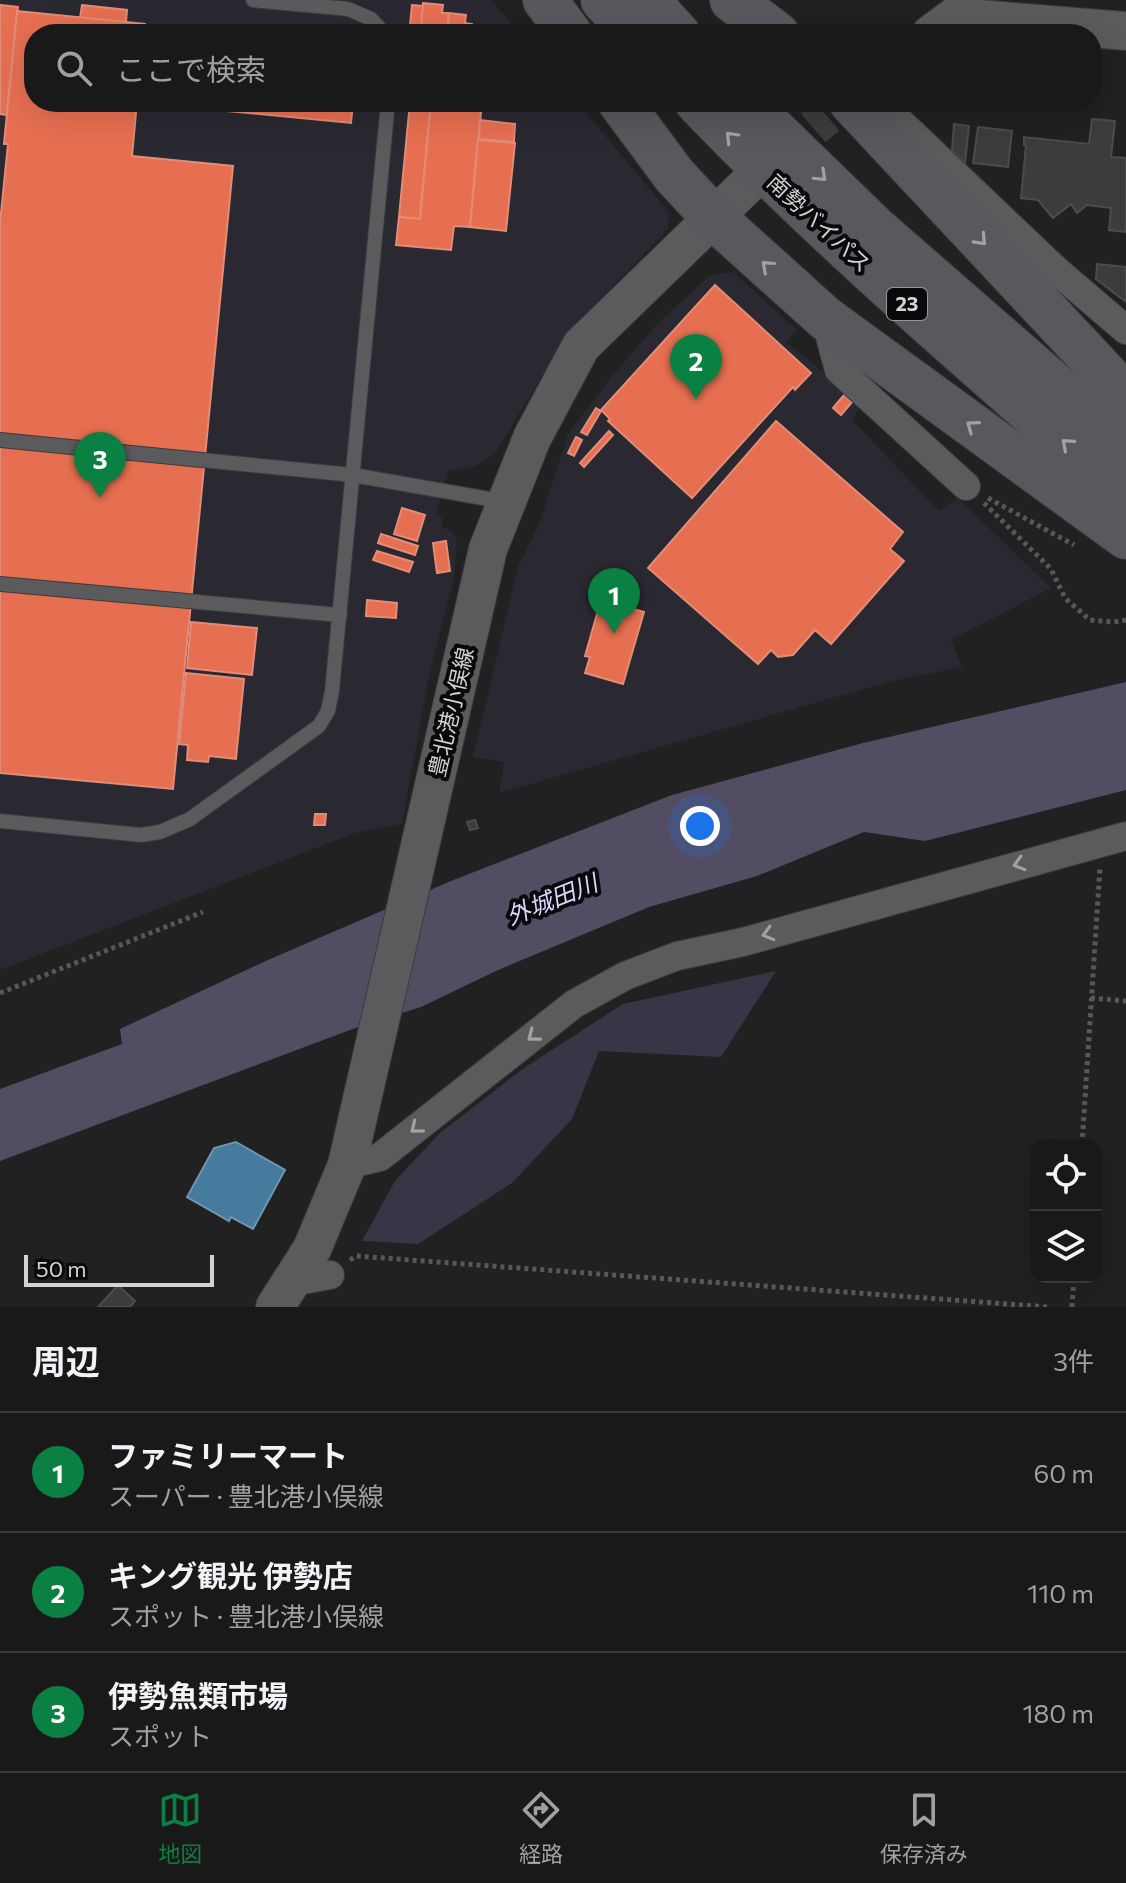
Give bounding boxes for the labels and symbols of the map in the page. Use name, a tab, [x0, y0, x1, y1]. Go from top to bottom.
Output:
one-way arrow	[725, 132, 740, 146]
one-way arrow	[812, 167, 826, 182]
street label: 南勢バイパス	[762, 168, 877, 277]
one-way arrow	[971, 231, 985, 246]
one-way arrow	[762, 261, 776, 275]
road number: 23	[887, 288, 927, 320]
pin: 2	[670, 334, 722, 400]
one-way arrow	[966, 421, 980, 436]
pin: 3	[74, 432, 126, 498]
one-way arrow	[1062, 439, 1077, 454]
pin: 1	[588, 568, 640, 634]
street label: 豊北港小俣線	[423, 645, 479, 779]
your location	[680, 806, 720, 846]
one-way arrow	[1012, 855, 1026, 871]
water label: 外城田川	[502, 866, 604, 930]
one-way arrow	[762, 925, 776, 942]
one-way arrow	[528, 1026, 542, 1041]
one-way arrow	[411, 1118, 425, 1133]
scale bar	[24, 1251, 214, 1287]

